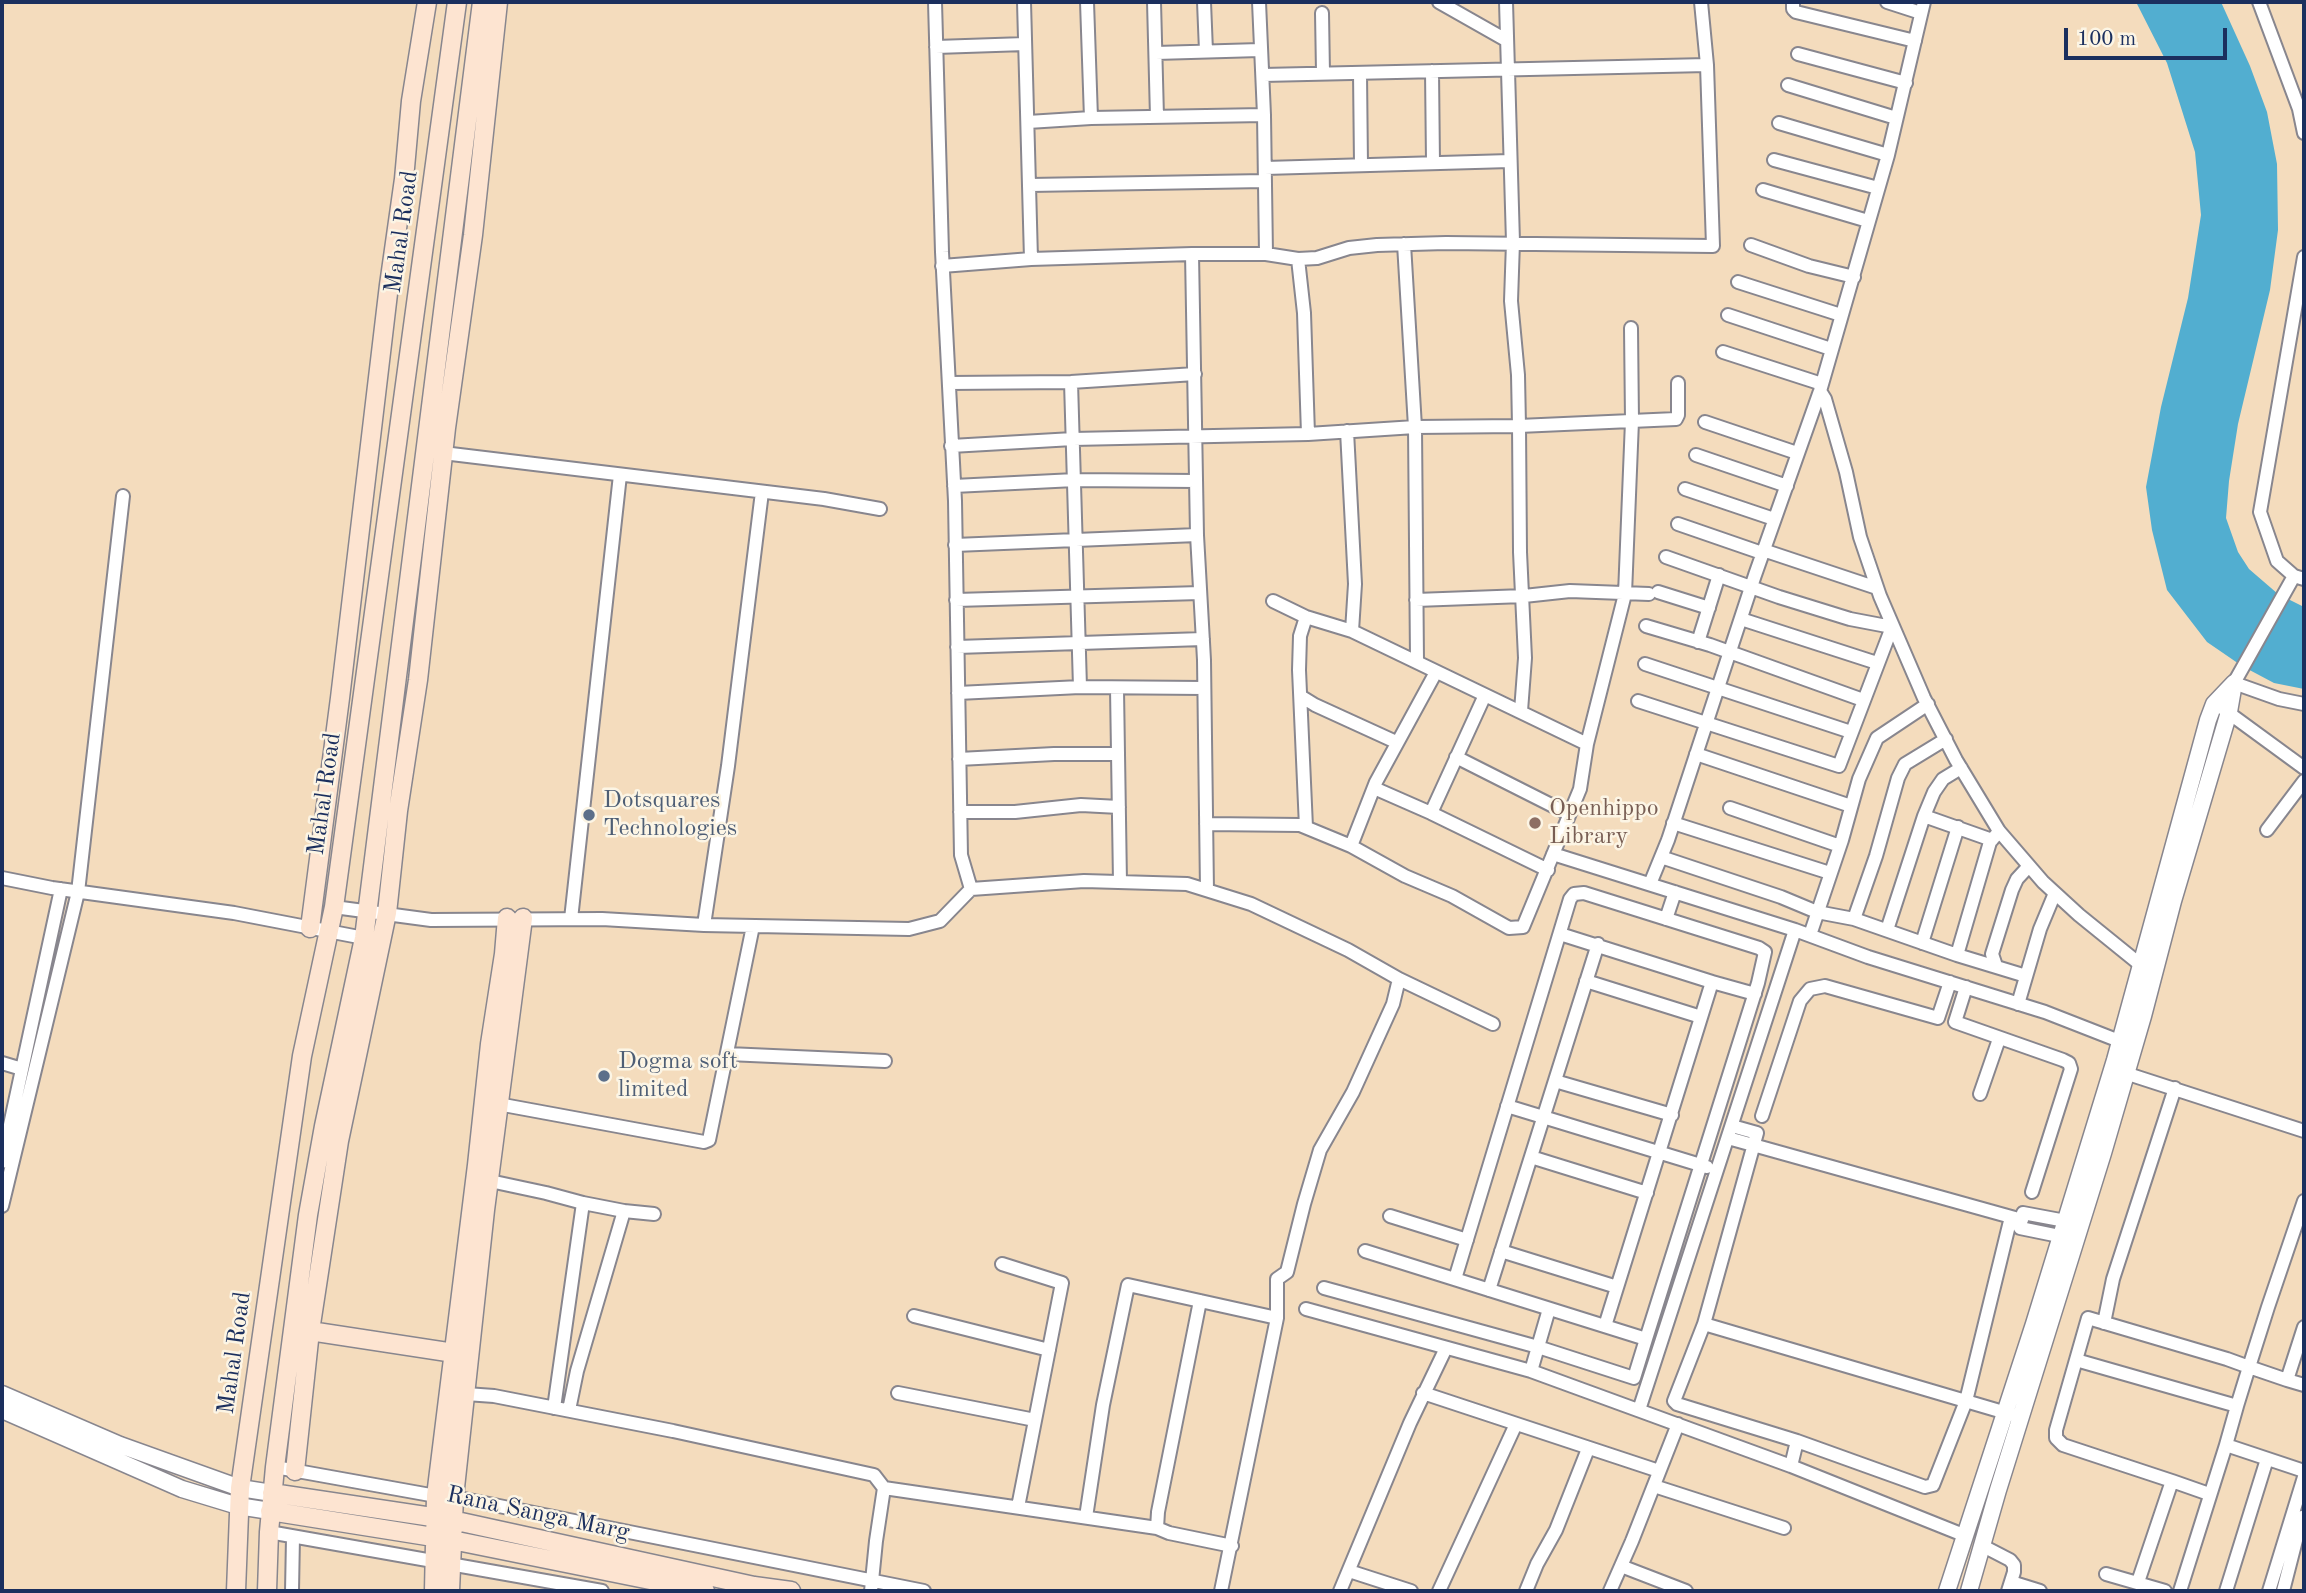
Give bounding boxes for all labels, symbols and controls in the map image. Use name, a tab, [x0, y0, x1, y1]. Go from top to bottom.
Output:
scale bar	[2068, 14, 2231, 58]
text: 100 m	[2077, 29, 2136, 50]
street label: Mahal Road	[379, 169, 425, 295]
street label: Mahal Road	[302, 731, 348, 857]
place label: Dotsquares Technologies	[603, 787, 737, 843]
place label: Openhippo Library	[1549, 795, 1659, 851]
marker: Dotsquares Technologies	[581, 807, 597, 823]
marker: Openhippo Library	[1527, 815, 1543, 831]
place label: Dogma soft limited	[618, 1048, 738, 1104]
marker: Dogma soft limited	[596, 1068, 612, 1084]
street label: Mahal Road	[212, 1290, 258, 1416]
street label: Rana Sanga Marg	[444, 1481, 632, 1547]

